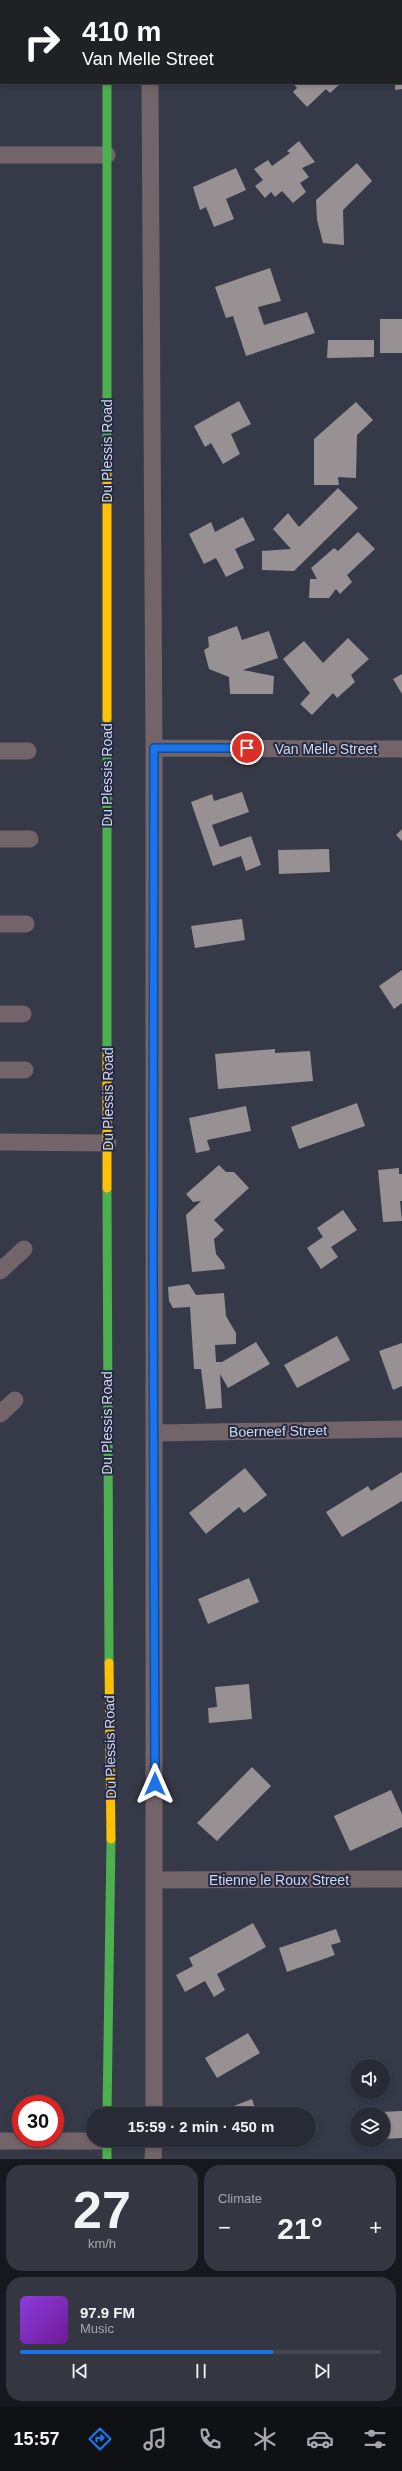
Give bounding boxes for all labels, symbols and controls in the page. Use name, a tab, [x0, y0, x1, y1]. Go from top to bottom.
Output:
icon: right	[16, 16, 68, 68]
text: 410 m	[82, 16, 161, 47]
text: Van Melle Street	[82, 49, 214, 69]
street label: Du Plessis Road	[99, 399, 115, 503]
street label: Du Plessis Road	[99, 723, 115, 827]
pin	[230, 731, 264, 765]
icon: arrive	[236, 737, 258, 759]
street label: Van Melle Street	[275, 741, 377, 757]
street label: Du Plessis Road	[100, 1047, 116, 1151]
street label: Du Plessis Road	[99, 1371, 115, 1475]
street label: Boerneef Street	[229, 1422, 327, 1440]
street label: Du Plessis Road	[101, 1695, 119, 1799]
position arrow	[134, 1763, 176, 1805]
street label: Etienne le Roux Street	[209, 1872, 349, 1888]
map controls	[350, 2059, 390, 2147]
button: sound	[350, 2059, 390, 2099]
speed limit sign: 30	[12, 2095, 64, 2147]
button: layers	[350, 2107, 390, 2147]
text: 15:59 · 2 min · 450 m	[128, 2118, 274, 2135]
text: 27	[73, 2181, 131, 2239]
text: Climate	[218, 2191, 262, 2206]
text: 21°	[277, 2212, 323, 2245]
text: −	[218, 2215, 231, 2240]
text: +	[369, 2215, 382, 2240]
text: km/h	[88, 2236, 116, 2251]
text: 97.9 FM	[80, 2304, 135, 2321]
text: Music	[80, 2321, 114, 2336]
icon: previous	[69, 2360, 91, 2382]
icon: pause	[190, 2360, 212, 2382]
icon: next	[311, 2360, 333, 2382]
icon: directions	[86, 2425, 114, 2453]
icon: music	[141, 2425, 169, 2453]
icon: phone	[196, 2425, 224, 2453]
icon: climate	[251, 2425, 279, 2453]
icon: car	[306, 2425, 334, 2453]
icon: filters	[361, 2425, 389, 2453]
text: 15:57	[13, 2429, 59, 2449]

